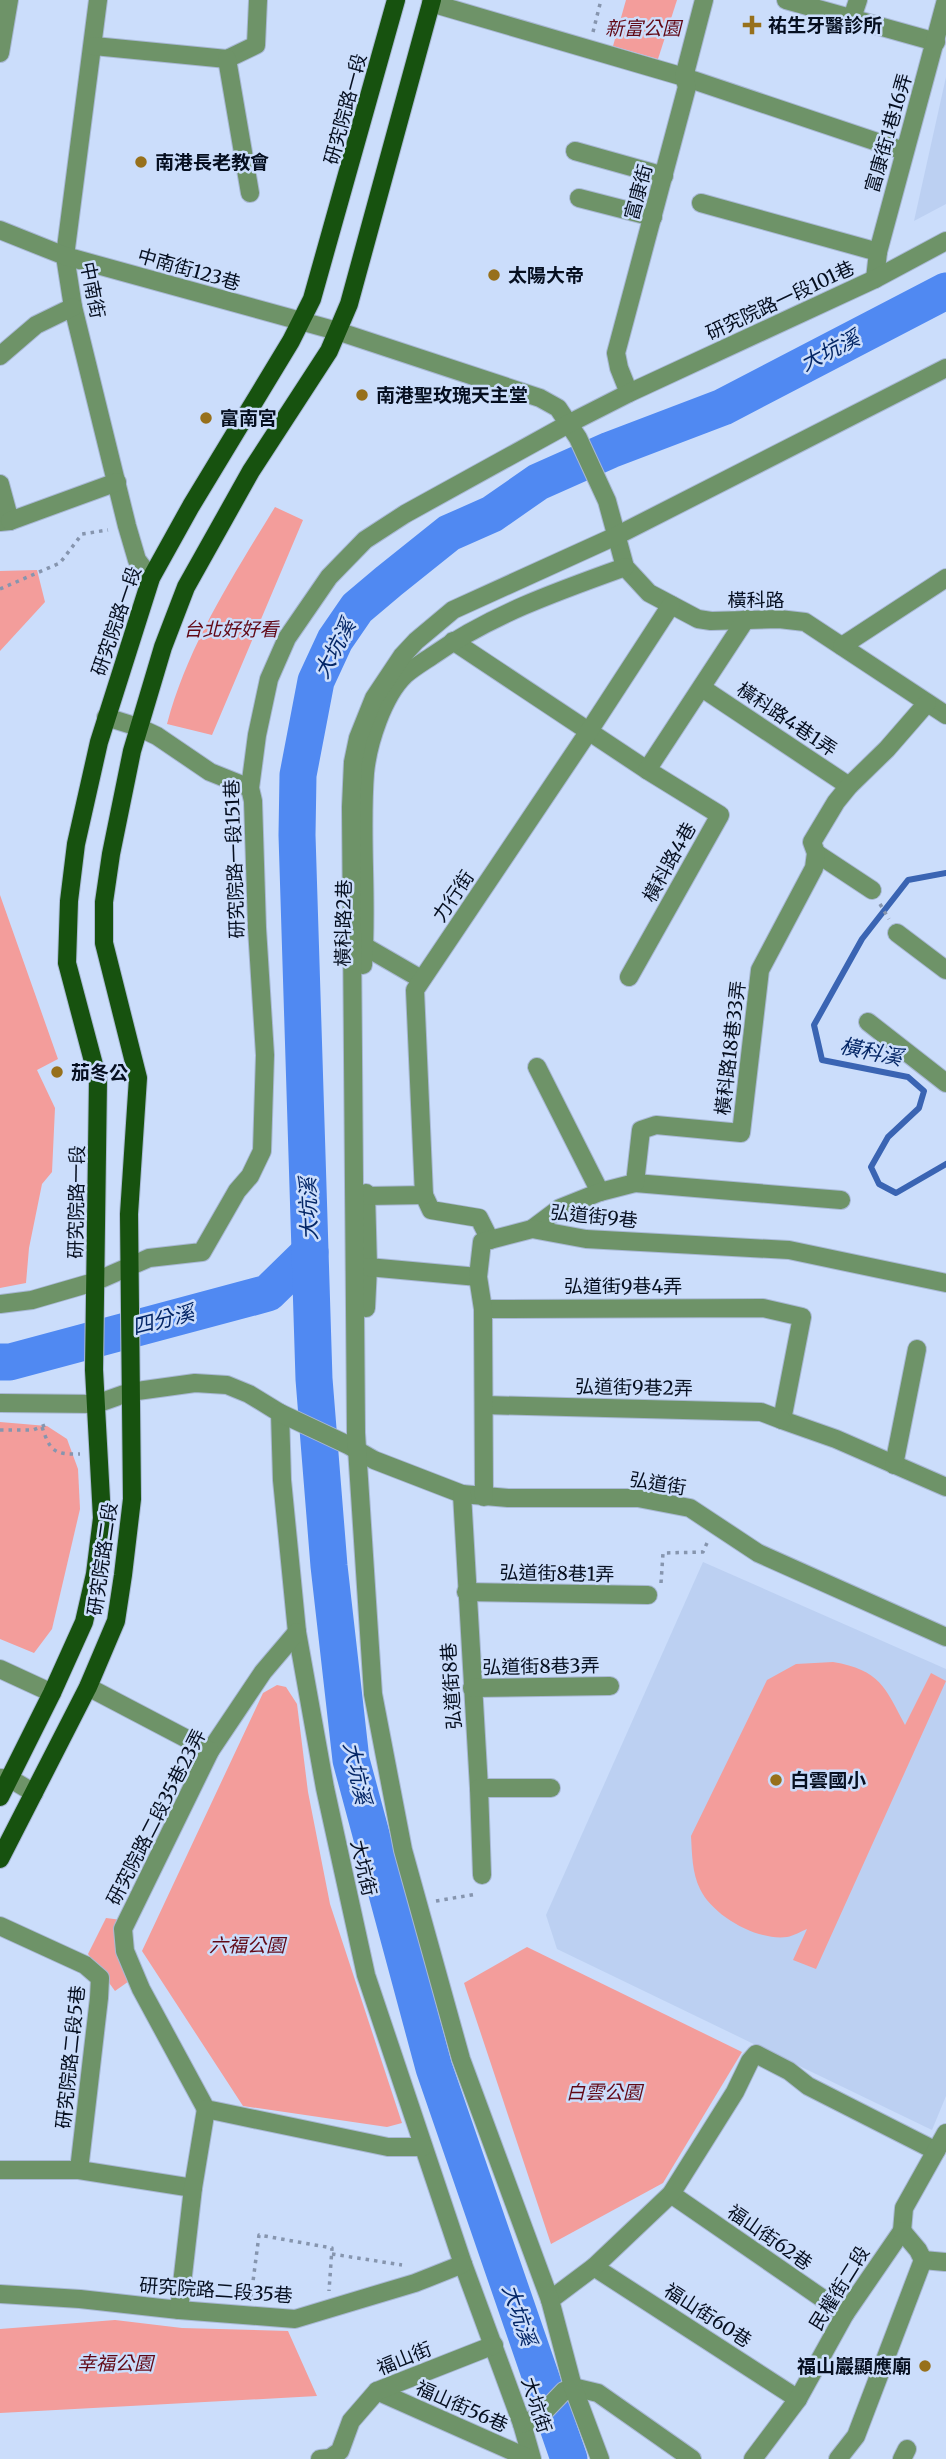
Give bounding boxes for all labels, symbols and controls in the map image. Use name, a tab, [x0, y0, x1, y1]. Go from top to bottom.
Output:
place label: 祐生牙醫診所	[768, 13, 882, 37]
marker: 祐生牙醫診所	[742, 15, 762, 35]
park label: 新富公園	[605, 16, 684, 40]
street label: 研究院路一段	[319, 51, 371, 167]
street label: 富康街1巷16弄	[860, 71, 916, 195]
place label: 南港長老教會	[155, 150, 269, 174]
marker: 南港長老教會	[133, 154, 149, 170]
street label: 富康街	[619, 161, 657, 223]
street label: 中南街123巷	[135, 243, 243, 295]
street label: 研究院路一段101巷	[702, 255, 858, 345]
street label: 中南街	[76, 260, 110, 320]
place label: 太陽大帝	[508, 263, 584, 287]
marker: 太陽大帝	[486, 267, 502, 283]
water label: 大坑溪	[796, 323, 867, 377]
place label: 南港聖玫瑰天主堂	[376, 383, 528, 407]
marker: 南港聖玫瑰天主堂	[354, 387, 370, 403]
place label: 富南宮	[220, 406, 277, 430]
marker: 富南宮	[198, 410, 214, 426]
street label: 研究院路一段	[86, 563, 146, 679]
street label: 橫科路	[727, 588, 785, 612]
water label: 大坑溪	[308, 612, 363, 683]
park label: 台北好好看	[183, 617, 280, 641]
street label: 橫科路4巷1弄	[732, 677, 842, 761]
street label: 研究院路一段151巷	[219, 779, 249, 939]
street label: 橫科路4巷	[637, 818, 701, 906]
street label: 力行街	[427, 866, 479, 926]
street label: 橫科路2巷	[330, 879, 356, 967]
street label: 橫科路18巷33弄	[710, 979, 750, 1117]
water label: 橫科溪	[837, 1032, 908, 1072]
place label: 茄冬公	[71, 1060, 128, 1084]
marker: 茄冬公	[49, 1064, 65, 1080]
street label: 研究院路一段	[63, 1145, 89, 1259]
water label: 大坑溪	[294, 1174, 323, 1241]
street label: 弘道街9巷	[549, 1199, 639, 1233]
street label: 弘道街9巷4弄	[564, 1274, 682, 1298]
water label: 四分溪	[129, 1298, 200, 1340]
street label: 弘道街9巷2弄	[575, 1374, 693, 1400]
street label: 弘道街	[628, 1467, 688, 1499]
street label: 研究院路二段	[82, 1501, 122, 1617]
street label: 弘道街8巷1弄	[499, 1560, 615, 1586]
street label: 弘道街8巷	[436, 1642, 466, 1730]
street label: 弘道街8巷3弄	[482, 1653, 600, 1679]
street label: 研究院路二段35巷23弄	[101, 1725, 211, 1909]
water label: 大坑溪	[338, 1739, 378, 1809]
place label: 白雲國小	[790, 1768, 866, 1792]
marker: 白雲國小	[768, 1772, 784, 1788]
street label: 大坑街	[346, 1838, 382, 1898]
park label: 六福公園	[209, 1933, 288, 1957]
street label: 研究院路二段5巷	[51, 1984, 89, 2130]
park label: 白雲公園	[566, 2080, 645, 2104]
street label: 福山街62巷	[723, 2199, 817, 2275]
street label: 民權街二段	[804, 2241, 874, 2335]
street label: 研究院路二段35巷	[138, 2273, 294, 2307]
street label: 福山街60巷	[660, 2278, 756, 2352]
water label: 大坑溪	[496, 2281, 543, 2352]
street label: 福山街	[373, 2336, 435, 2380]
park label: 幸福公園	[77, 2351, 156, 2375]
place label: 福山巖顯應廟	[797, 2354, 911, 2378]
marker: 福山巖顯應廟	[917, 2358, 933, 2374]
street label: 大坑街	[517, 2374, 557, 2436]
street label: 福山街56巷	[412, 2375, 512, 2437]

